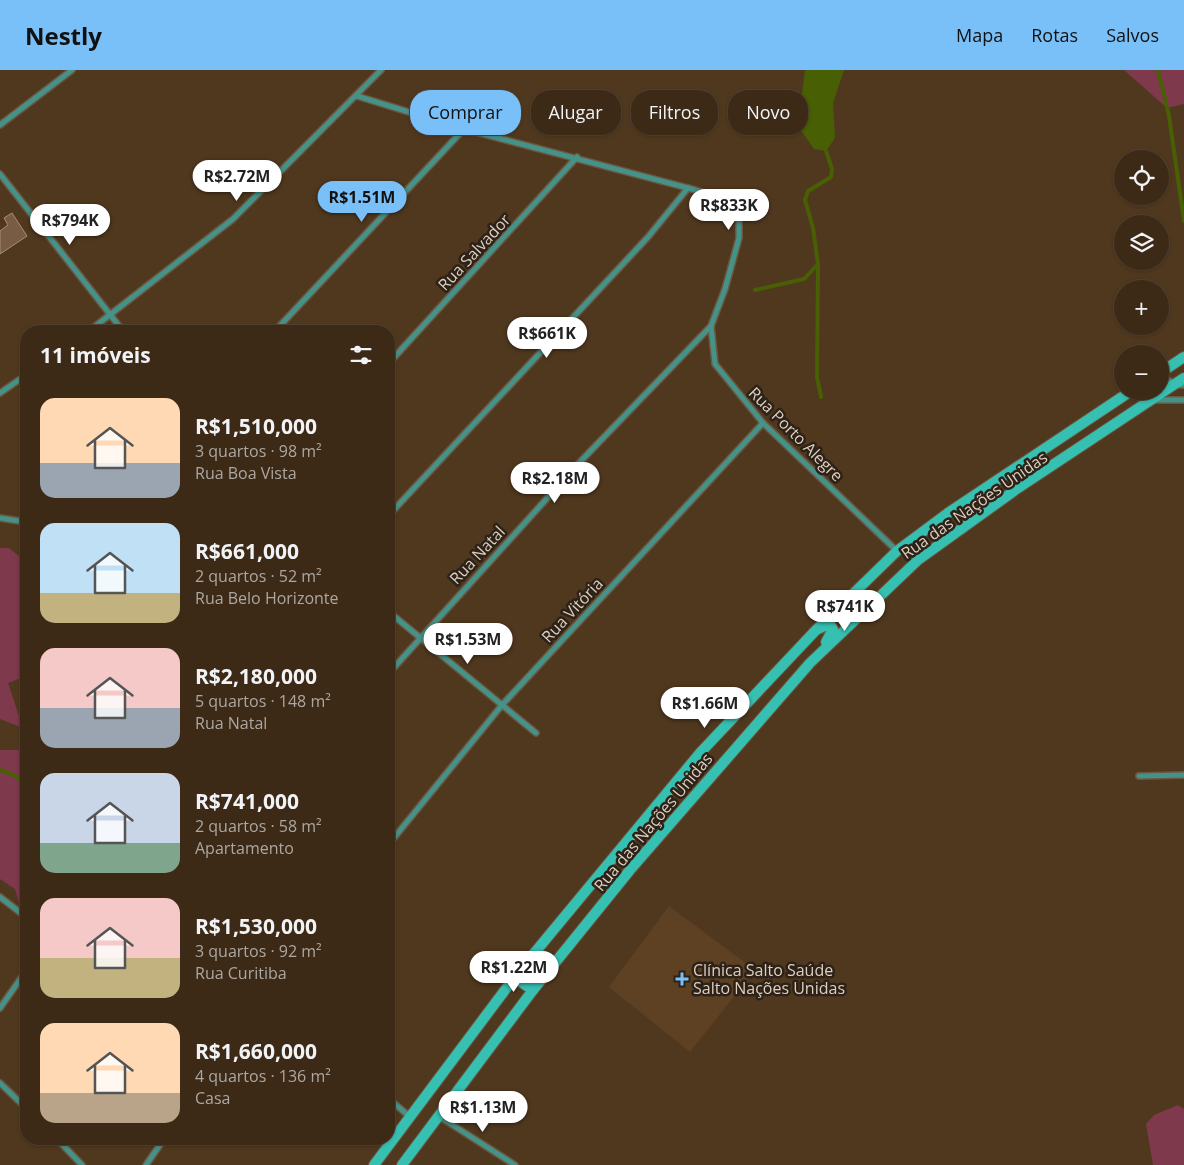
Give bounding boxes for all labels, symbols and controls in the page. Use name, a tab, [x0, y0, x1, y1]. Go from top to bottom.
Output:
text: Nestly	[25, 19, 102, 52]
text: Mapa	[956, 23, 1003, 47]
text: Rotas	[1031, 23, 1078, 47]
text: Salvos	[1106, 23, 1159, 47]
chip: Comprar	[410, 90, 521, 135]
chip: Alugar	[531, 90, 621, 135]
chip: Filtros	[631, 90, 718, 135]
chip: Novo	[728, 90, 808, 135]
map controls	[1114, 150, 1169, 400]
button: locate	[1114, 150, 1169, 205]
pin: R$2.72M	[191, 160, 283, 202]
text: R$2.72M	[204, 165, 270, 187]
pin: R$1.51M	[316, 180, 408, 223]
text: R$1.51M	[329, 186, 395, 208]
pin: R$833K	[688, 189, 770, 231]
text: R$833K	[700, 194, 758, 216]
pin: R$794K	[29, 204, 111, 246]
text: R$794K	[41, 209, 99, 231]
street label: Rua Salvador	[433, 209, 516, 295]
button: layers	[1114, 215, 1169, 270]
button: +	[1114, 280, 1169, 335]
pin: R$661K	[506, 316, 588, 359]
text: R$661K	[518, 322, 576, 344]
text: 11 imóveis	[40, 341, 151, 369]
icon: filters	[347, 341, 375, 369]
button: −	[1114, 345, 1169, 400]
street label: Rua Porto Alegre	[744, 382, 848, 486]
text: R$1,510,000	[195, 412, 317, 440]
icon: home	[80, 418, 140, 478]
text: 3 quartos · 98 m²	[195, 440, 322, 462]
street label: Rua das Nações Unidas	[896, 446, 1052, 564]
text: Rua Boa Vista	[195, 462, 297, 484]
pin: R$2.18M	[509, 462, 601, 504]
text: R$2.18M	[522, 467, 588, 489]
street label: Rua Natal	[444, 521, 510, 589]
text: R$661,000	[195, 537, 299, 565]
icon: home	[80, 543, 140, 603]
text: 2 quartos · 52 m²	[195, 565, 322, 587]
street label: Rua Vitória	[536, 573, 608, 647]
text: Rua Belo Horizonte	[195, 587, 339, 609]
pin: R$741K	[804, 590, 886, 632]
text: R$741K	[816, 595, 874, 617]
pin: R$1.53M	[422, 622, 514, 665]
text: R$1.53M	[435, 628, 501, 650]
text: R$2,180,000	[195, 662, 317, 690]
icon: home	[80, 668, 140, 728]
pin: R$1.66M	[659, 686, 751, 729]
text: 5 quartos · 148 m²	[195, 690, 331, 712]
text: R$1.66M	[672, 692, 738, 714]
text: Rua Natal	[195, 712, 267, 734]
street label: Rua das Nações Unidas	[589, 748, 717, 896]
text: R$741,000	[195, 787, 299, 815]
icon: home	[80, 793, 140, 853]
text: 2 quartos · 58 m²	[195, 815, 322, 837]
text: Apartamento	[195, 837, 294, 859]
text: R$1,530,000	[195, 912, 317, 940]
icon: home	[80, 918, 140, 978]
text: 3 quartos · 92 m²	[195, 940, 322, 962]
pin: R$1.22M	[468, 950, 560, 993]
text: R$1.22M	[481, 956, 547, 978]
place label: Clínica Salto Saúde Salto Nações Unidas	[693, 959, 845, 999]
text: Rua Curitiba	[195, 962, 287, 984]
marker: Clínica Salto Saúde Salto Nações Unidas	[675, 972, 689, 986]
text: R$1,660,000	[195, 1037, 317, 1065]
icon: home	[80, 1043, 140, 1103]
text: 4 quartos · 136 m²	[195, 1065, 331, 1087]
text: Casa	[195, 1087, 230, 1109]
pin: R$1.13M	[437, 1090, 529, 1133]
text: R$1.13M	[450, 1096, 516, 1118]

